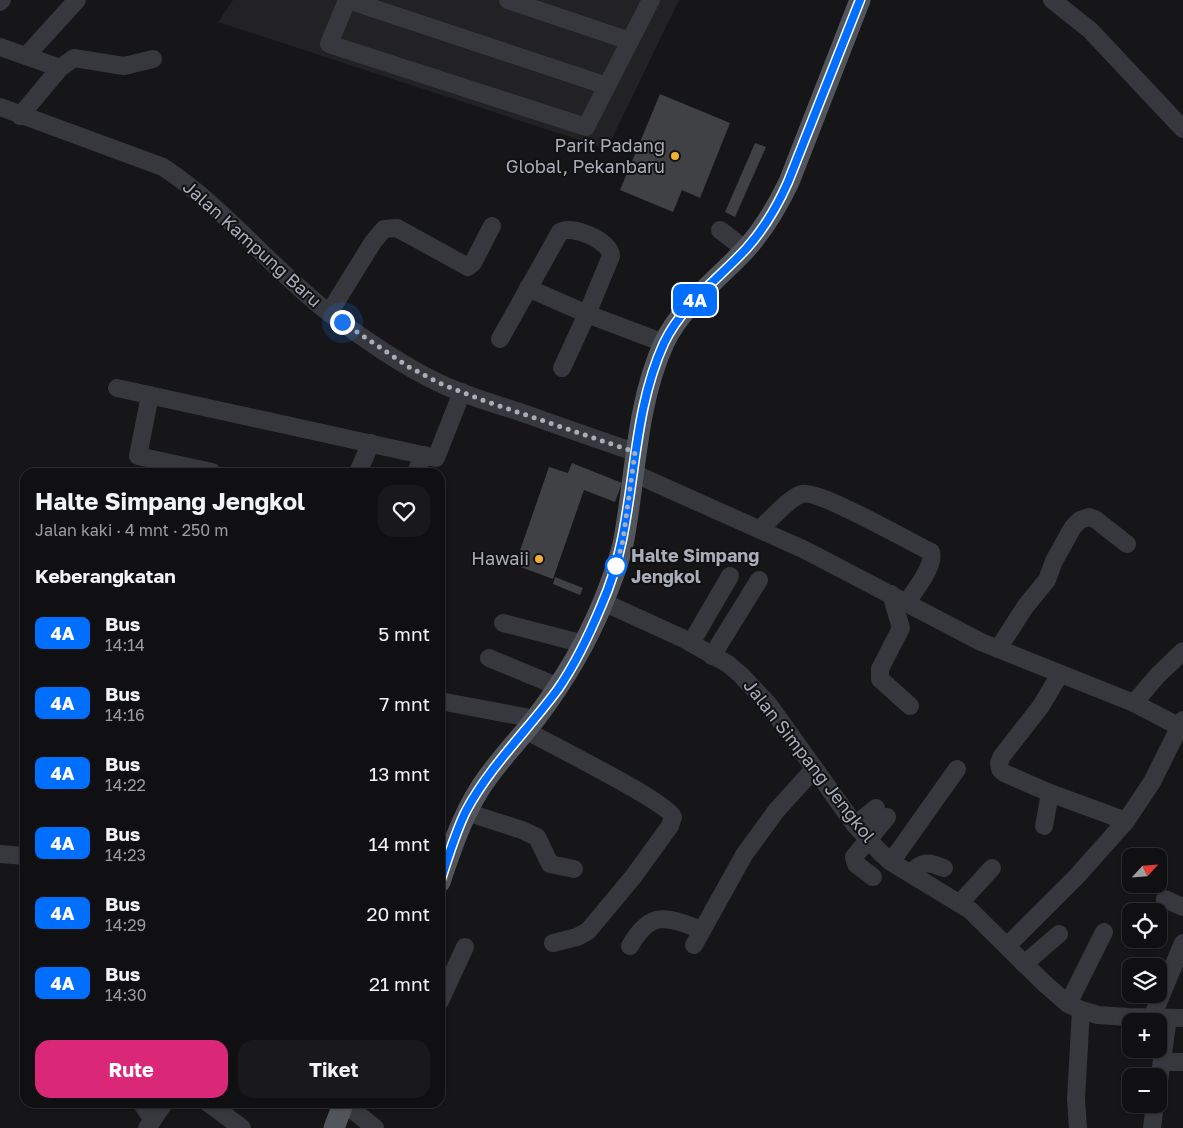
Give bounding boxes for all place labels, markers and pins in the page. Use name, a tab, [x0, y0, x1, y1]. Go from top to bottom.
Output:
place label: Parit Padang Global, Pekanbaru	[506, 134, 665, 177]
marker: Parit Padang Global, Pekanbaru	[669, 150, 681, 162]
place label: Halte Simpang Jengkol	[631, 544, 759, 587]
place label: Hawaii	[471, 547, 529, 569]
marker: Hawaii	[533, 553, 545, 565]
marker: Halte Simpang Jengkol	[605, 555, 627, 577]

